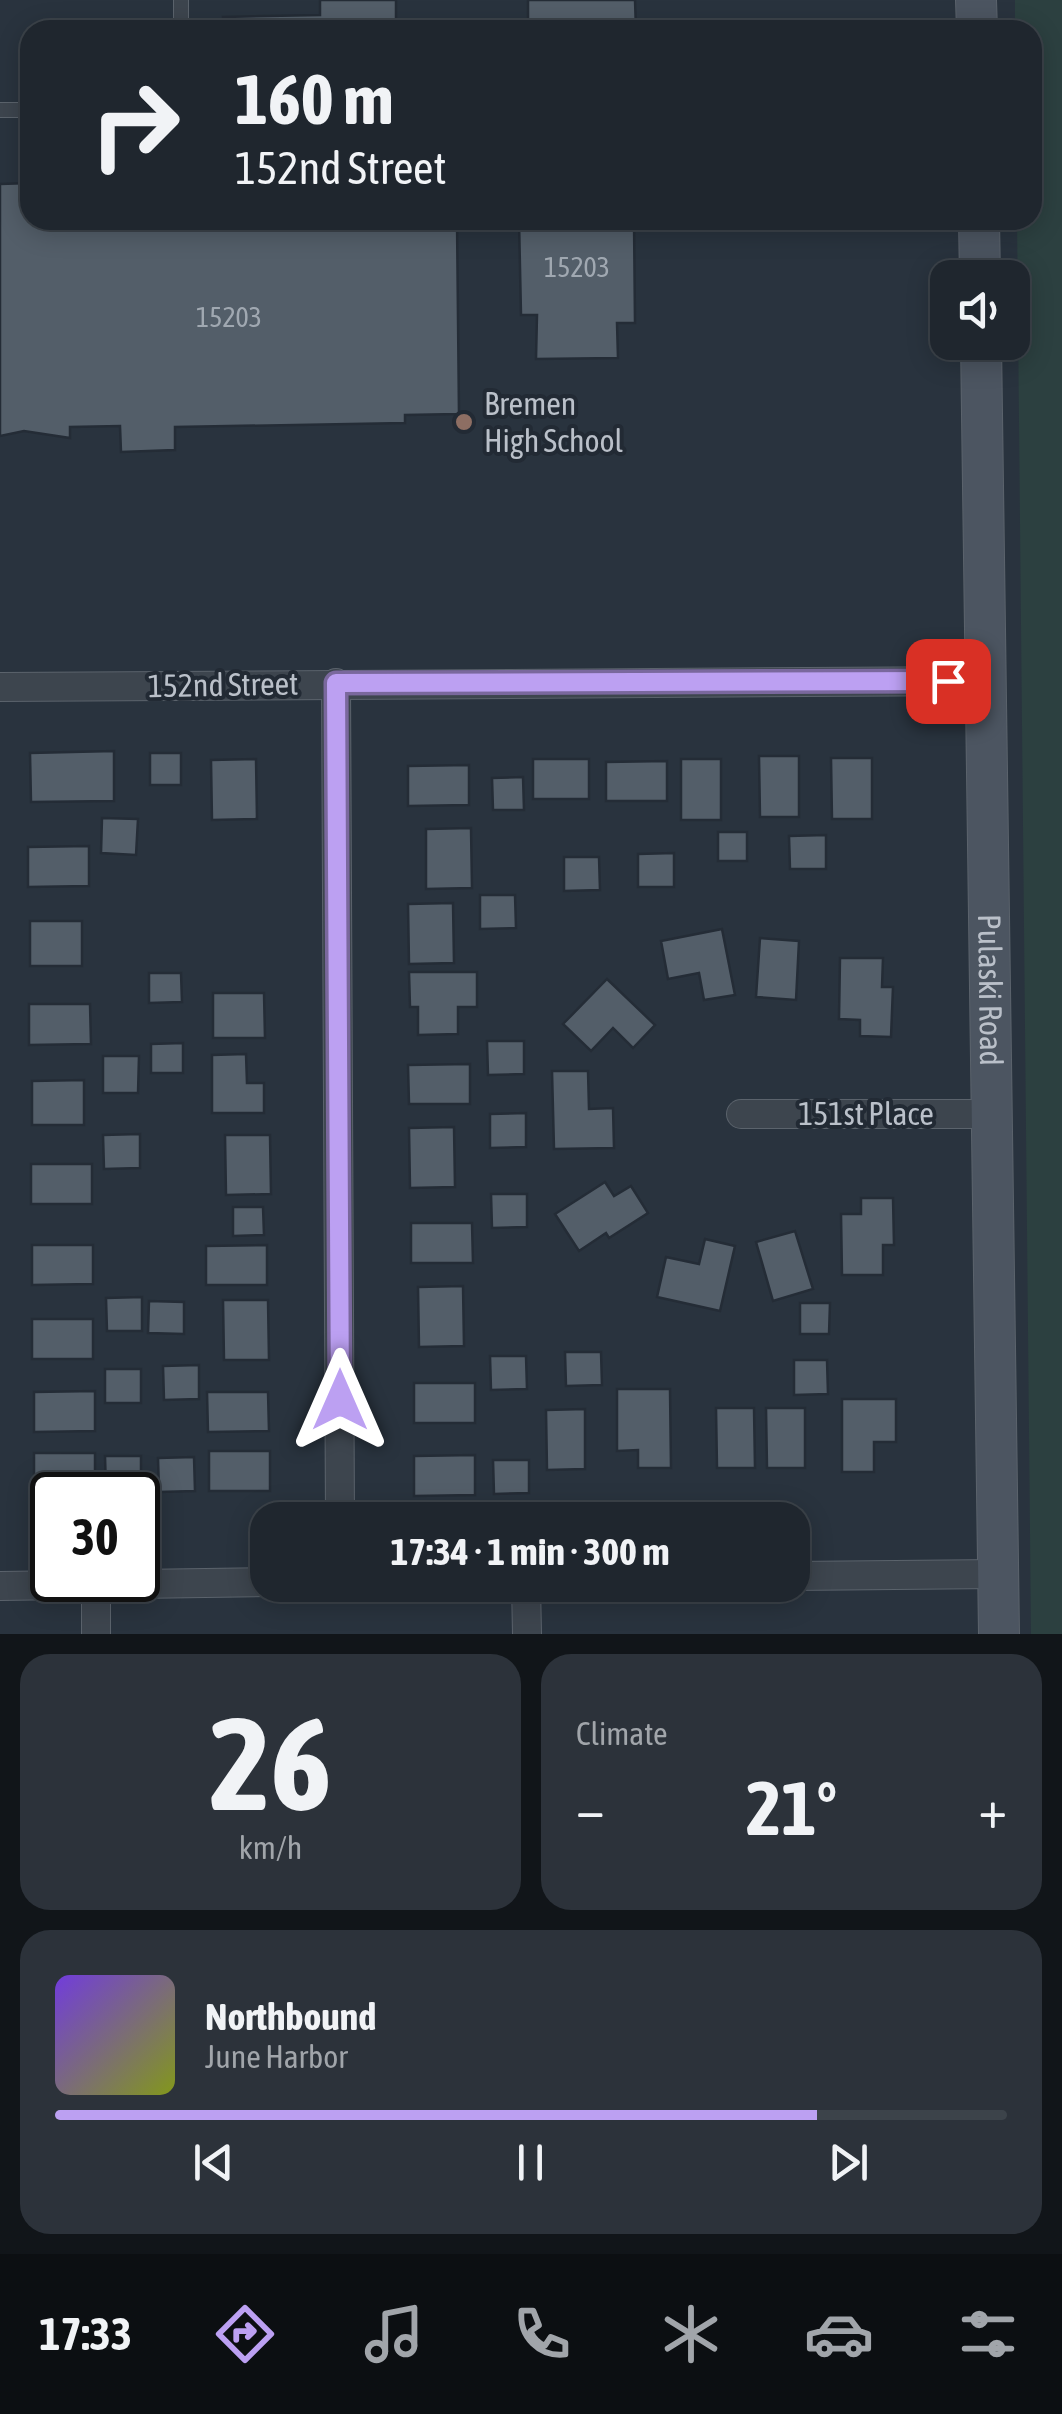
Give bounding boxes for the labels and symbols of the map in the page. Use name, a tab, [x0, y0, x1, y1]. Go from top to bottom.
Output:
house number: 15203	[544, 251, 610, 283]
house number: 15203	[196, 301, 262, 333]
place label: Bremen High School	[484, 385, 623, 459]
marker: Bremen High School	[453, 411, 475, 433]
pin	[906, 639, 991, 724]
street label: 152nd Street	[147, 665, 299, 704]
street label: Pulaski Road	[971, 914, 1010, 1066]
street label: 151st Place	[798, 1095, 934, 1132]
position arrow	[288, 1348, 392, 1452]
speed limit sign: 30	[30, 1472, 160, 1602]

